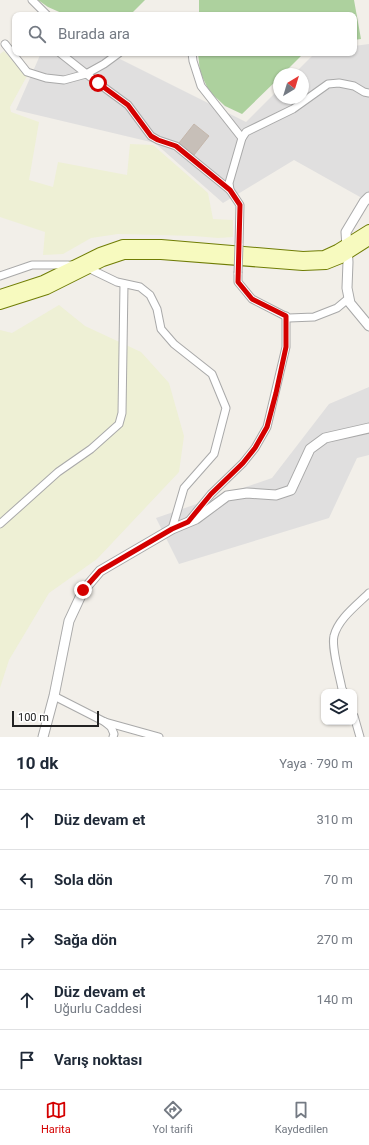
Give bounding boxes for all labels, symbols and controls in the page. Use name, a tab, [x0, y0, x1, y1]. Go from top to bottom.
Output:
search box	[12, 12, 357, 56]
icon: search	[26, 23, 48, 45]
text: Burada ara	[58, 25, 130, 43]
north arrow	[273, 68, 309, 104]
route start	[89, 74, 107, 92]
route end	[74, 581, 92, 599]
map controls	[321, 689, 357, 725]
button: layers	[321, 689, 357, 725]
scale bar	[12, 709, 99, 728]
text: 100 m	[18, 711, 49, 724]
text: 10 dk	[16, 753, 58, 773]
text: Yaya · 790 m	[279, 756, 353, 771]
icon: ahead	[16, 809, 38, 831]
text: Düz devam et	[54, 811, 145, 829]
text: 310 m	[316, 812, 353, 827]
icon: left	[16, 869, 38, 891]
text: Sola dön	[54, 871, 113, 889]
text: 70 m	[324, 872, 353, 887]
icon: right	[16, 929, 38, 951]
text: Sağa dön	[54, 931, 117, 949]
text: 270 m	[316, 932, 353, 947]
text: Düz devam et	[54, 983, 145, 1001]
icon: ahead	[16, 989, 38, 1011]
text: 140 m	[316, 992, 353, 1007]
text: Uğurlu Caddesi	[54, 1001, 142, 1016]
icon: arrive	[16, 1049, 38, 1071]
text: Varış noktası	[54, 1051, 142, 1069]
tab: Harita	[41, 1099, 71, 1136]
tab: Yol tarifi	[152, 1099, 193, 1136]
tab: Kaydedilen	[275, 1099, 328, 1136]

